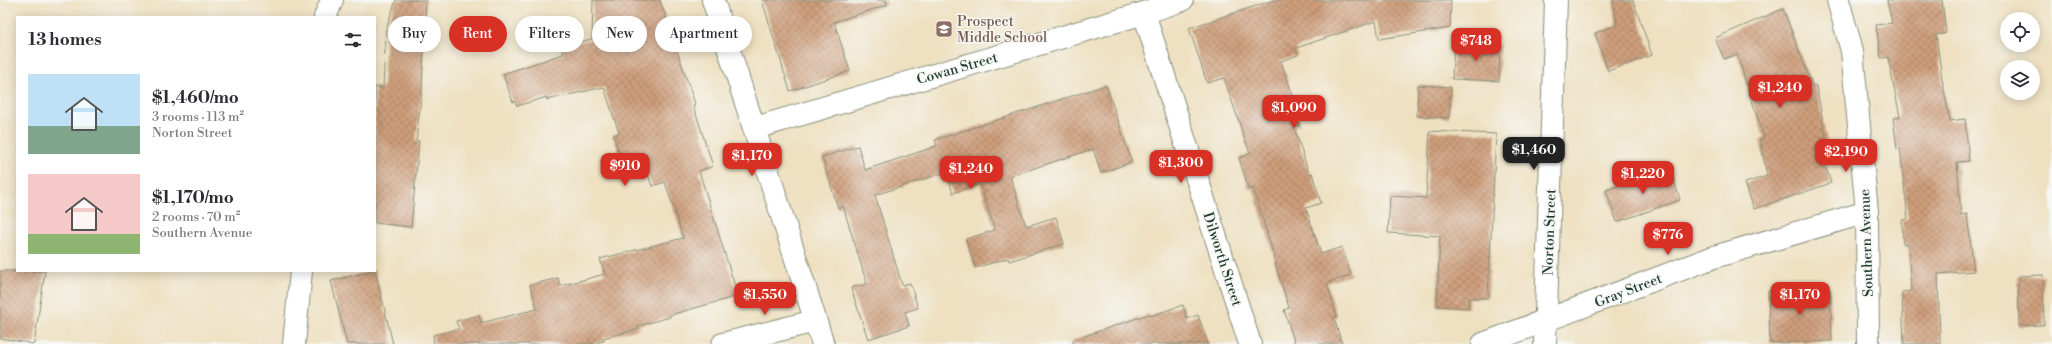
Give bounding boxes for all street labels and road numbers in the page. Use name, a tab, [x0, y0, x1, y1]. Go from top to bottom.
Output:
street label: Cowan Street	[915, 49, 1000, 89]
street label: Norton Street	[1539, 188, 1561, 276]
street label: Southern Avenue	[1856, 189, 1878, 297]
street label: Dilworth Street	[1198, 210, 1246, 309]
street label: Gray Street	[1592, 270, 1665, 312]

